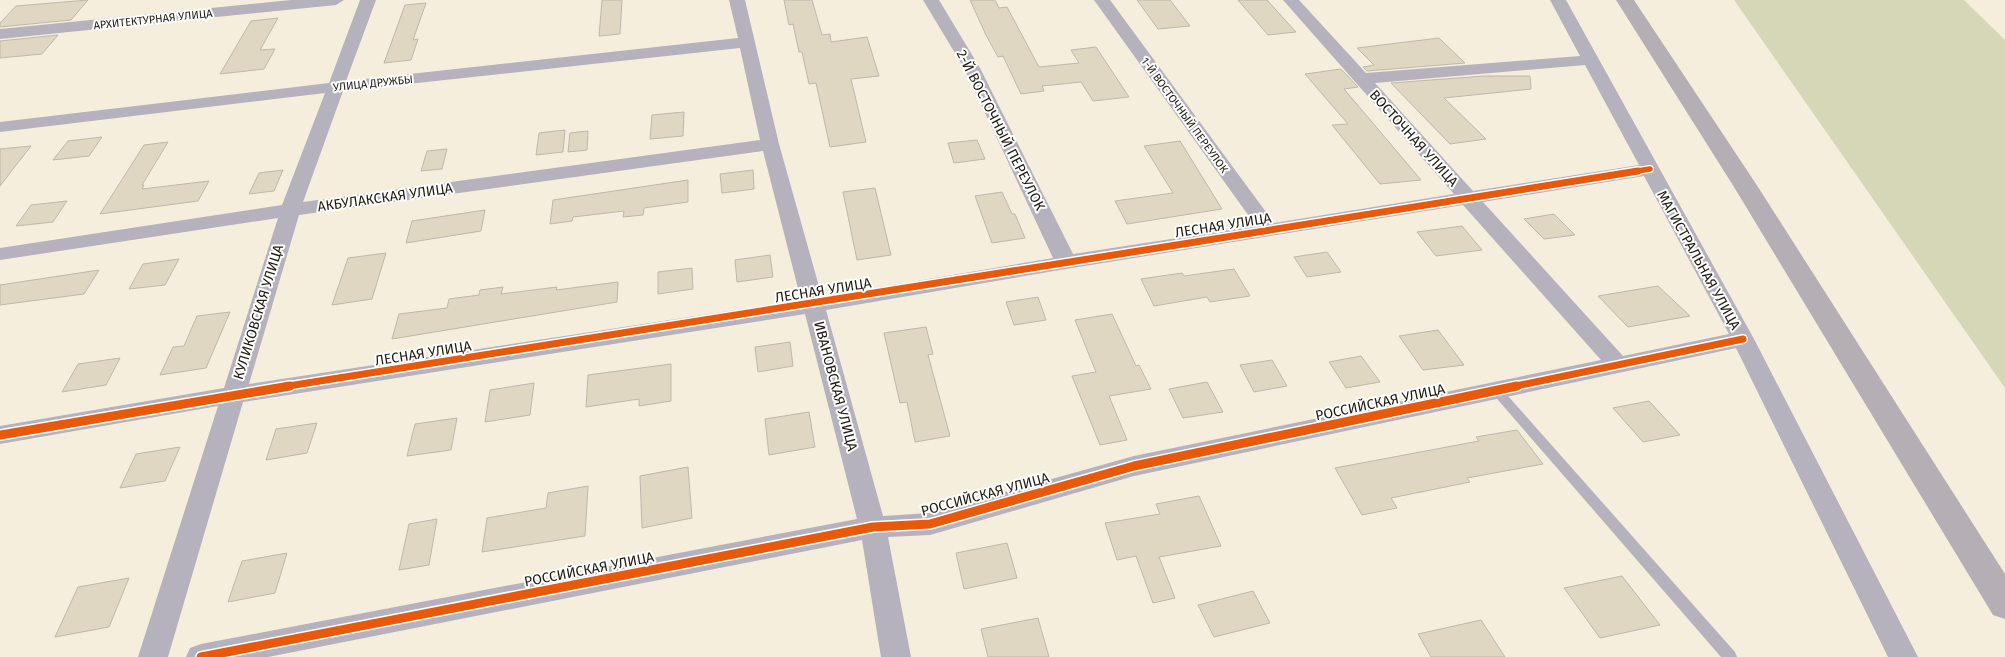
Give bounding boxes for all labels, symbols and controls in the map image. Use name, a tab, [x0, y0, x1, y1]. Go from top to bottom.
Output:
street label: АРХИТЕКТУРНАЯ УЛИЦА	[93, 7, 214, 32]
street label: 2-Й ВОСТОЧНЫЙ ПЕРЕУЛОК	[953, 47, 1049, 214]
street label: 1-Й ВОСТОЧНЫЙ ПЕРЕУЛОК	[1138, 55, 1231, 176]
street label: УЛИЦА ДРУЖБЫ	[332, 73, 414, 94]
street label: ВОСТОЧНАЯ УЛИЦА	[1366, 87, 1461, 190]
street label: АКБУЛАКСКАЯ УЛИЦА	[316, 180, 454, 215]
street label: МАГИСТРАЛЬНАЯ УЛИЦА	[1653, 188, 1744, 333]
street label: ЛЕСНАЯ УЛИЦА	[1174, 209, 1273, 242]
street label: КУЛИКОВСКАЯ УЛИЦА	[230, 243, 287, 382]
street label: ЛЕСНАЯ УЛИЦА	[774, 274, 873, 307]
street label: ИВАНОВСКАЯ УЛИЦА	[810, 319, 861, 453]
street label: ЛЕСНАЯ УЛИЦА	[374, 337, 473, 370]
street label: РОССИЙСКАЯ УЛИЦА	[1314, 380, 1446, 425]
street label: РОССИЙСКАЯ УЛИЦА	[919, 469, 1051, 520]
street label: РОССИЙСКАЯ УЛИЦА	[523, 549, 656, 590]

